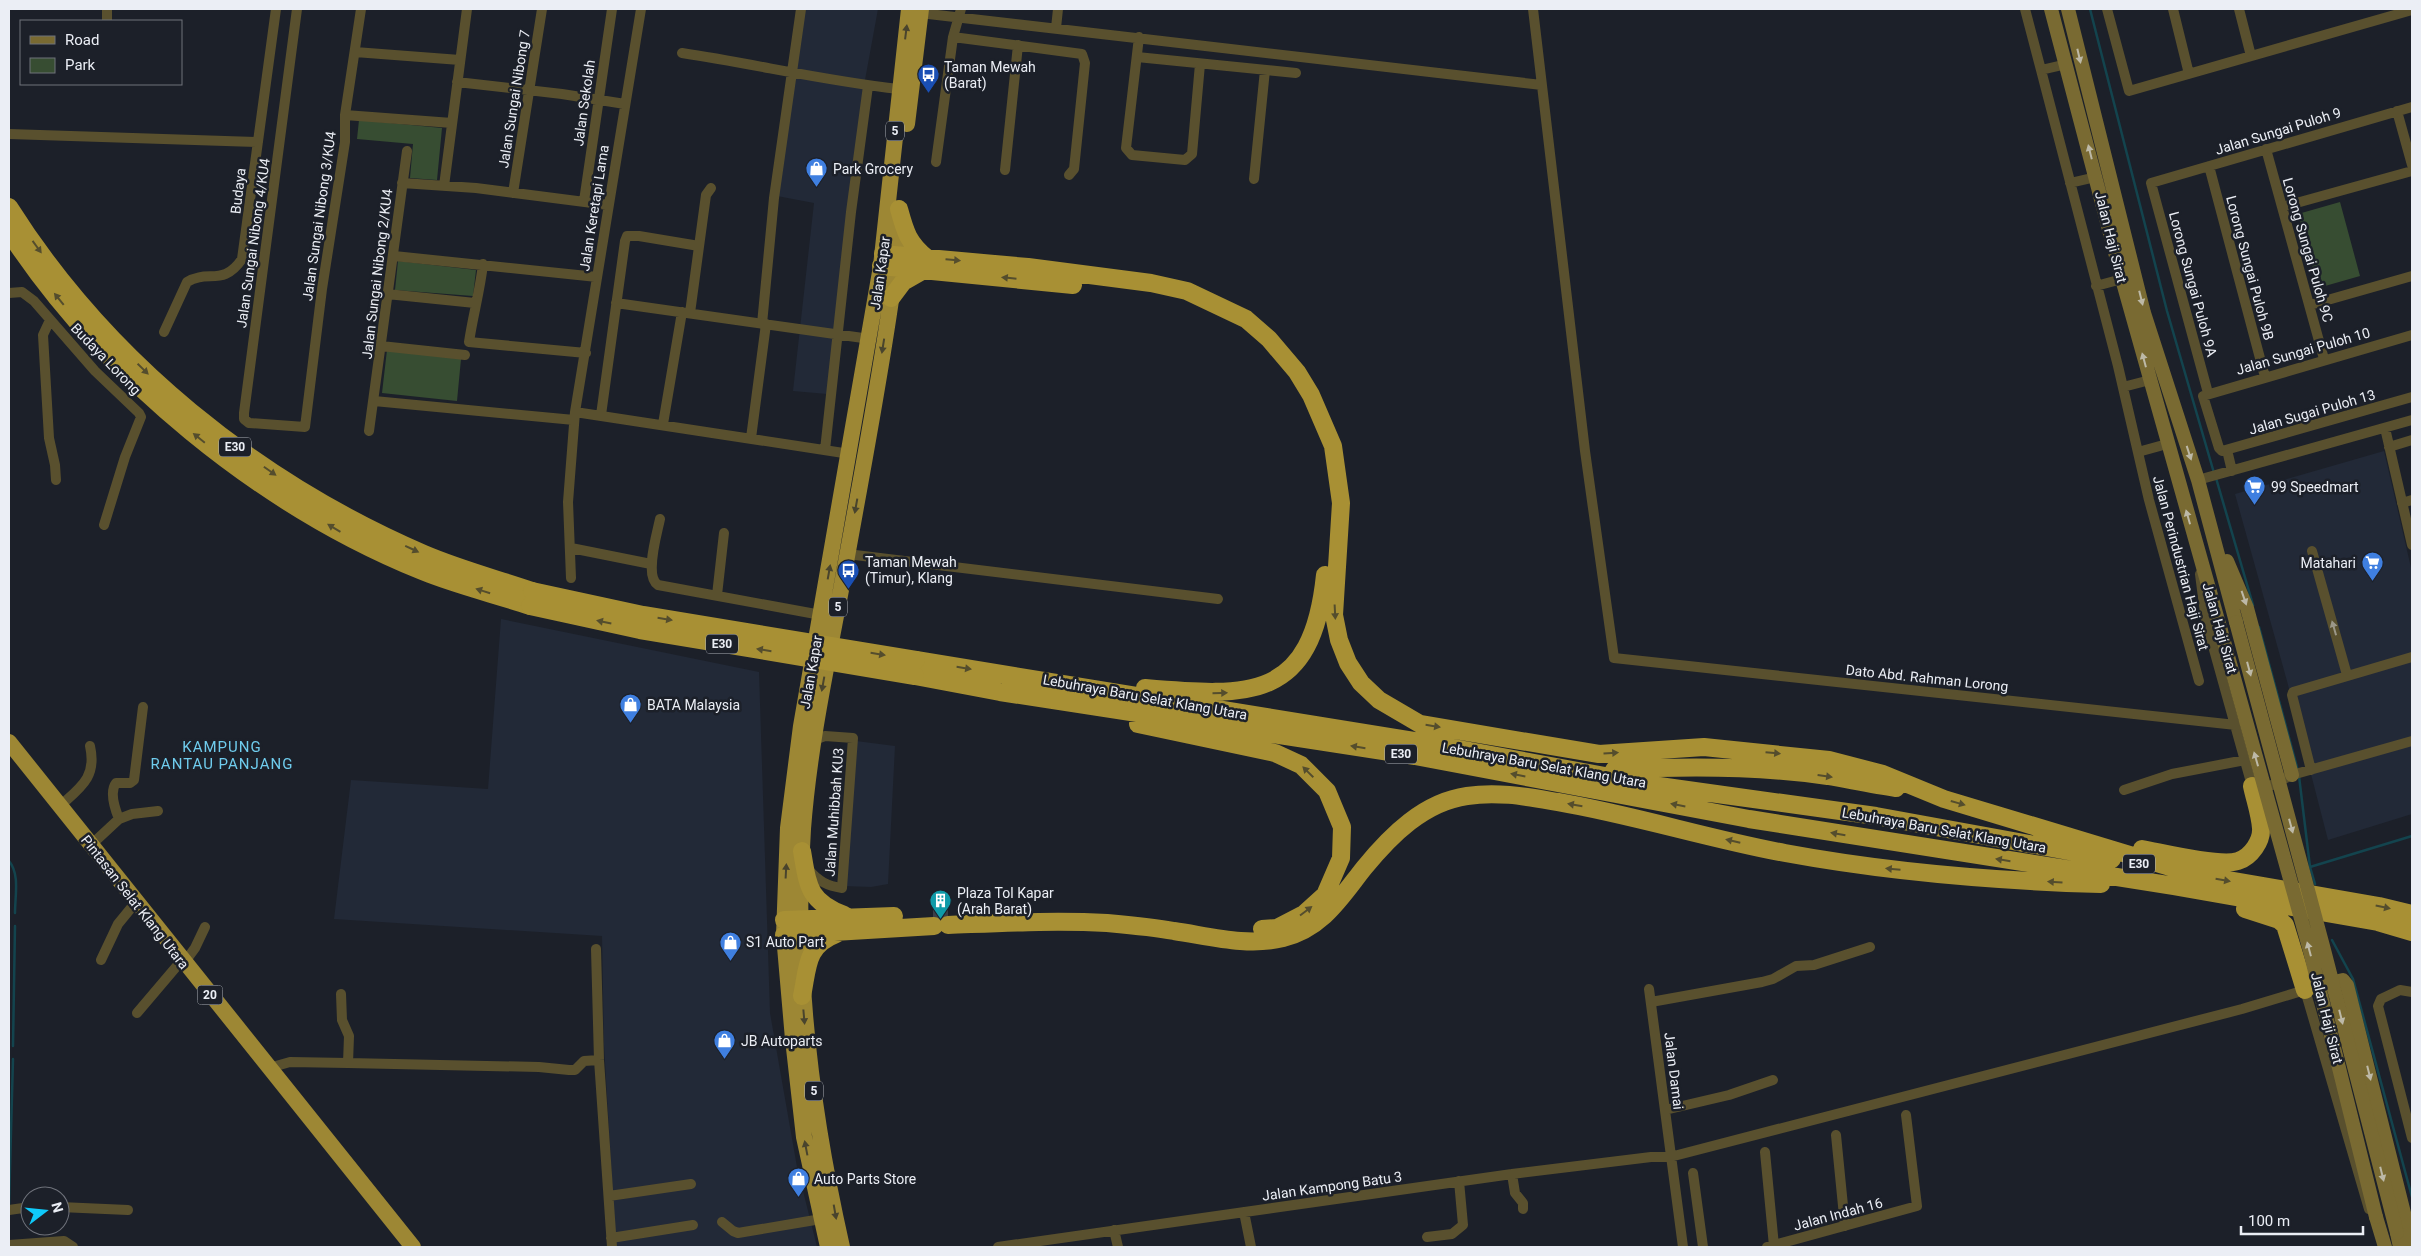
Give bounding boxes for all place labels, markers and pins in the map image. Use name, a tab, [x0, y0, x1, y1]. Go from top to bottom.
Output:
place label: Taman Mewah (Barat)	[944, 59, 1036, 92]
bus stop icon: Taman Mewah (Barat)	[916, 63, 940, 94]
shop icon: Park Grocery	[805, 157, 829, 188]
place label: Park Grocery	[833, 161, 913, 177]
supermarket icon: 99 Speedmart	[2243, 475, 2267, 506]
place label: 99 Speedmart	[2271, 479, 2359, 495]
supermarket icon: Matahari	[2360, 551, 2384, 582]
place label: Taman Mewah (Timur), Klang	[865, 554, 957, 587]
place label: Matahari	[2300, 555, 2356, 571]
bus stop icon: Taman Mewah (Timur), Klang	[837, 558, 861, 589]
shop icon: BATA Malaysia	[619, 693, 643, 724]
place label: BATA Malaysia	[647, 697, 740, 713]
place label: Plaza Tol Kapar (Arah Barat)	[957, 885, 1054, 918]
building icon: Plaza Tol Kapar (Arah Barat)	[929, 889, 953, 920]
shop icon: S1 Auto Part	[718, 930, 742, 961]
place label: S1 Auto Part	[746, 934, 825, 950]
shop icon: JB Autoparts	[713, 1029, 737, 1060]
place label: JB Autoparts	[741, 1033, 823, 1049]
shop icon: Auto Parts Store	[786, 1167, 810, 1198]
place label: Auto Parts Store	[814, 1171, 916, 1187]

